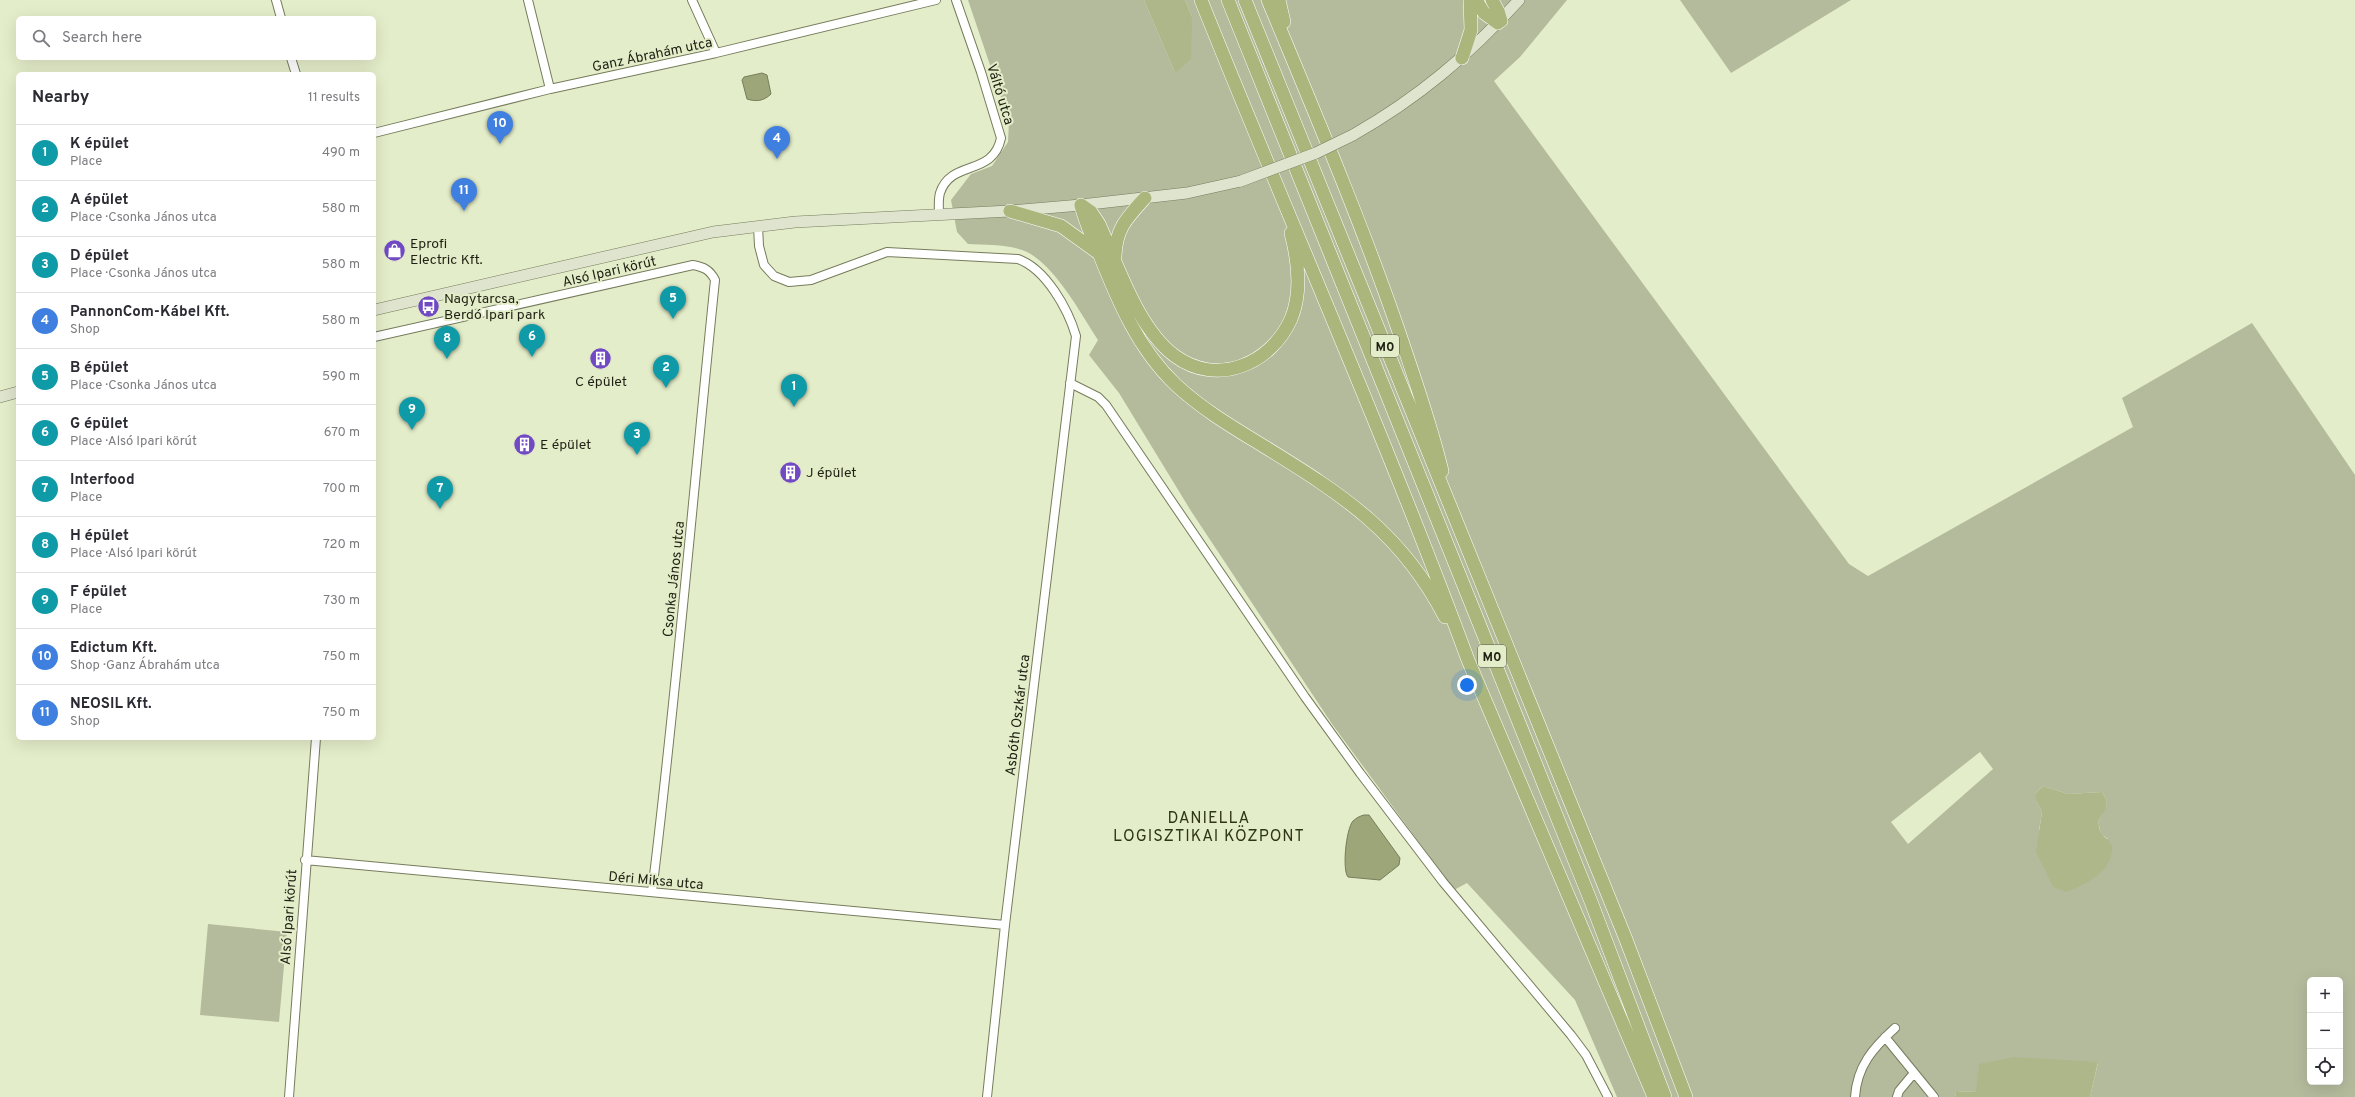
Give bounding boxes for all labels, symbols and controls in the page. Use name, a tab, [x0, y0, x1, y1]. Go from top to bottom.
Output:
search box	[16, 16, 376, 60]
icon: search	[30, 27, 52, 49]
text: Search here	[62, 29, 142, 48]
street label: Ganz Ábrahám utca	[590, 33, 714, 77]
street label: Váltó utca	[982, 62, 1017, 127]
text: Nearby	[32, 87, 89, 109]
text: 11 results	[308, 90, 360, 106]
pin: 10	[487, 111, 513, 144]
pin: 4	[764, 126, 790, 159]
text: K épület	[70, 135, 129, 154]
text: 1	[42, 145, 48, 161]
text: 490 m	[322, 145, 360, 161]
text: Place	[70, 154, 102, 170]
pin: 11	[451, 178, 477, 211]
text: A épület	[70, 191, 128, 210]
text: 2	[41, 201, 49, 217]
text: 580 m	[322, 201, 360, 217]
text: Place · Csonka János utca	[70, 210, 217, 226]
place label: Eprofi Electric Kft.	[410, 236, 483, 269]
shop icon: Eprofi Electric Kft.	[381, 238, 407, 264]
text: D épület	[70, 247, 129, 266]
street label: Alsó Ipari körút	[561, 253, 658, 292]
text: 3	[41, 257, 49, 273]
text: 580 m	[322, 257, 360, 273]
text: Place · Csonka János utca	[70, 266, 217, 282]
pin: 5	[660, 286, 686, 319]
place label: Nagytarcsa, Berdó Ipari park	[444, 291, 545, 324]
bus stop icon: Nagytarcsa, Berdó Ipari park	[415, 293, 441, 319]
text: PannonCom-Kábel Kft.	[70, 303, 229, 322]
text: 4	[41, 313, 49, 329]
text: 580 m	[322, 313, 360, 329]
text: Shop	[70, 322, 100, 338]
pin: 6	[519, 324, 545, 357]
pin: 8	[434, 326, 460, 359]
road number: M0	[1371, 335, 1399, 357]
building icon: C épület	[588, 346, 614, 372]
pin: 2	[653, 355, 679, 388]
text: B épület	[70, 359, 129, 378]
text: 5	[41, 369, 49, 385]
text: 590 m	[322, 369, 360, 385]
place label: C épület	[575, 374, 627, 391]
pin: 1	[781, 374, 807, 407]
text: Place · Csonka János utca	[70, 378, 217, 394]
pin: 9	[399, 397, 425, 430]
text: G épület	[70, 415, 128, 434]
pin: 3	[624, 422, 650, 455]
text: 6	[41, 425, 49, 441]
text: 670 m	[324, 425, 360, 441]
building icon: E épület	[511, 431, 537, 457]
text: Place · Alsó Ipari körút	[70, 434, 197, 450]
place label: E épület	[540, 437, 591, 454]
building icon: J épület	[777, 459, 803, 485]
place label: J épület	[806, 465, 857, 482]
text: Interfood	[70, 471, 135, 490]
pin: 7	[427, 476, 453, 509]
text: 7	[42, 481, 48, 497]
text: 700 m	[323, 481, 360, 497]
text: Place	[70, 490, 102, 506]
street label: Csonka János utca	[660, 520, 689, 638]
text: H épület	[70, 527, 129, 546]
text: 8	[41, 537, 49, 553]
text: 720 m	[323, 537, 360, 553]
text: Place · Alsó Ipari körút	[70, 546, 197, 562]
text: F épület	[70, 583, 127, 602]
text: 9	[41, 593, 49, 609]
text: 730 m	[323, 593, 360, 609]
text: Place	[70, 602, 102, 618]
text: Edictum Kft.	[70, 639, 157, 658]
road number: M0	[1478, 645, 1506, 667]
text: 10	[38, 649, 52, 665]
text: 750 m	[323, 649, 360, 665]
street label: Asbóth Oszkár utca	[1003, 653, 1034, 777]
text: Shop · Ganz Ábrahám utca	[70, 658, 220, 674]
your location	[1457, 675, 1477, 695]
text: NEOSIL Kft.	[70, 695, 152, 714]
text: 11	[40, 705, 50, 721]
text: 750 m	[323, 705, 360, 721]
text: Shop	[70, 714, 100, 730]
district label: DANIELLA LOGISZTIKAI KÖZPONT	[1113, 809, 1305, 847]
street label: Alsó Ipari körút	[278, 869, 301, 966]
street label: Déri Miksa utca	[608, 869, 704, 894]
map controls	[2307, 977, 2343, 1085]
button: +	[2307, 977, 2343, 1013]
button: −	[2307, 1013, 2343, 1049]
button: locate	[2307, 1049, 2343, 1085]

